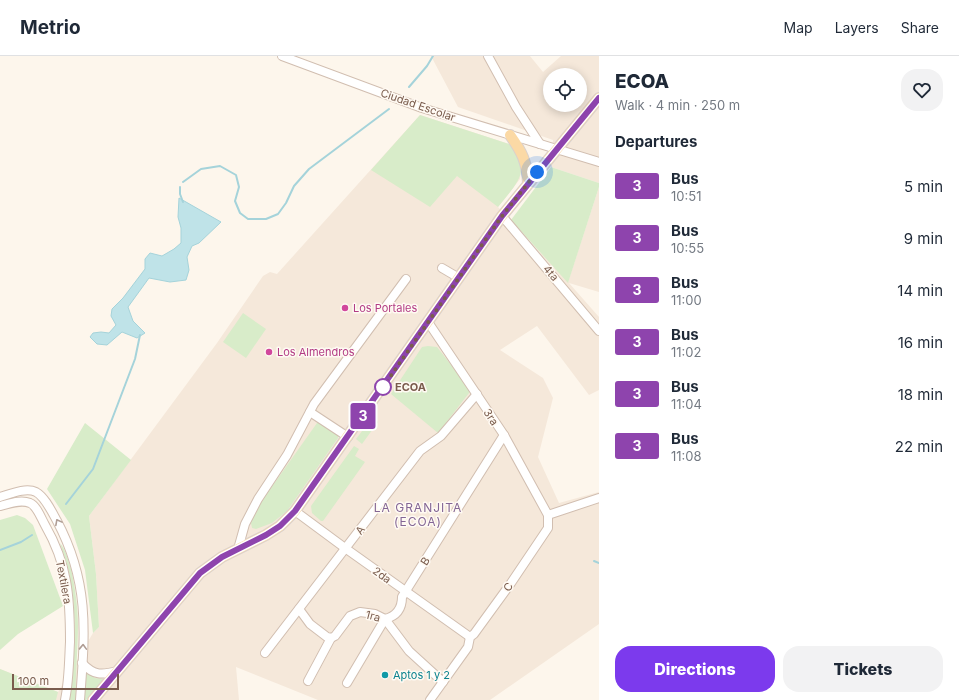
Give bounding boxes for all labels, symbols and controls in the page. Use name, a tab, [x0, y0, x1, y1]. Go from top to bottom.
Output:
text: Metrio	[20, 16, 81, 39]
text: Map	[784, 19, 813, 36]
text: Layers	[835, 19, 879, 36]
text: Share	[901, 19, 939, 36]
map controls	[543, 68, 587, 112]
button: locate	[543, 68, 587, 112]
button: heart	[901, 69, 943, 111]
text: ECOA	[615, 70, 669, 93]
street label: Ciudad Escolar	[379, 86, 457, 124]
text: Walk · 4 min · 250 m	[615, 97, 740, 113]
text: Departures	[615, 132, 697, 151]
your location	[527, 162, 547, 182]
text: Bus	[671, 169, 699, 188]
text: 3	[632, 177, 642, 194]
text: 5 min	[904, 177, 943, 196]
text: 10:51	[671, 188, 701, 204]
text: Bus	[671, 221, 699, 240]
text: 3	[632, 229, 642, 246]
text: 9 min	[904, 229, 943, 248]
text: 10:55	[671, 240, 704, 256]
street label: 4ta	[540, 262, 562, 284]
text: Bus	[671, 273, 699, 292]
text: 3	[632, 281, 642, 298]
text: 14 min	[897, 281, 943, 300]
text: 11:00	[671, 292, 702, 308]
place label: Los Portales	[353, 301, 417, 315]
marker: Los Portales	[340, 303, 350, 313]
text: Bus	[671, 325, 699, 344]
text: 3	[632, 333, 642, 350]
text: 16 min	[898, 333, 943, 352]
text: 11:02	[671, 344, 701, 360]
place label: Los Almendros	[277, 345, 355, 359]
marker: Los Almendros	[264, 347, 274, 357]
text: Bus	[671, 377, 699, 396]
marker: ECOA	[374, 378, 392, 396]
place label: ECOA	[395, 380, 426, 394]
text: 3	[632, 385, 642, 402]
text: 18 min	[898, 385, 943, 404]
text: 11:04	[671, 396, 702, 412]
line badge: 3	[350, 403, 376, 429]
street label: 3ra	[480, 406, 502, 428]
text: 3	[358, 407, 368, 424]
text: Bus	[671, 429, 699, 448]
text: 3	[632, 437, 642, 454]
text: 22 min	[895, 437, 943, 456]
text: 11:08	[671, 448, 702, 464]
district label: LA GRANJITA (ECOA)	[374, 500, 462, 529]
one-way arrow	[55, 519, 62, 526]
street label: A	[352, 522, 368, 537]
street label: B	[417, 554, 433, 568]
street label: Textilera	[53, 559, 75, 605]
street label: 2da	[370, 564, 394, 586]
street label: C	[500, 580, 516, 594]
street label: 1ra	[364, 607, 382, 625]
one-way arrow	[79, 644, 87, 650]
button: Directions	[615, 646, 775, 692]
button: Tickets	[783, 646, 943, 692]
place label: Aptos 1 y 2	[393, 668, 450, 682]
marker: Aptos 1 y 2	[380, 670, 390, 680]
scale bar	[12, 672, 119, 691]
text: 100 m	[18, 674, 49, 688]

